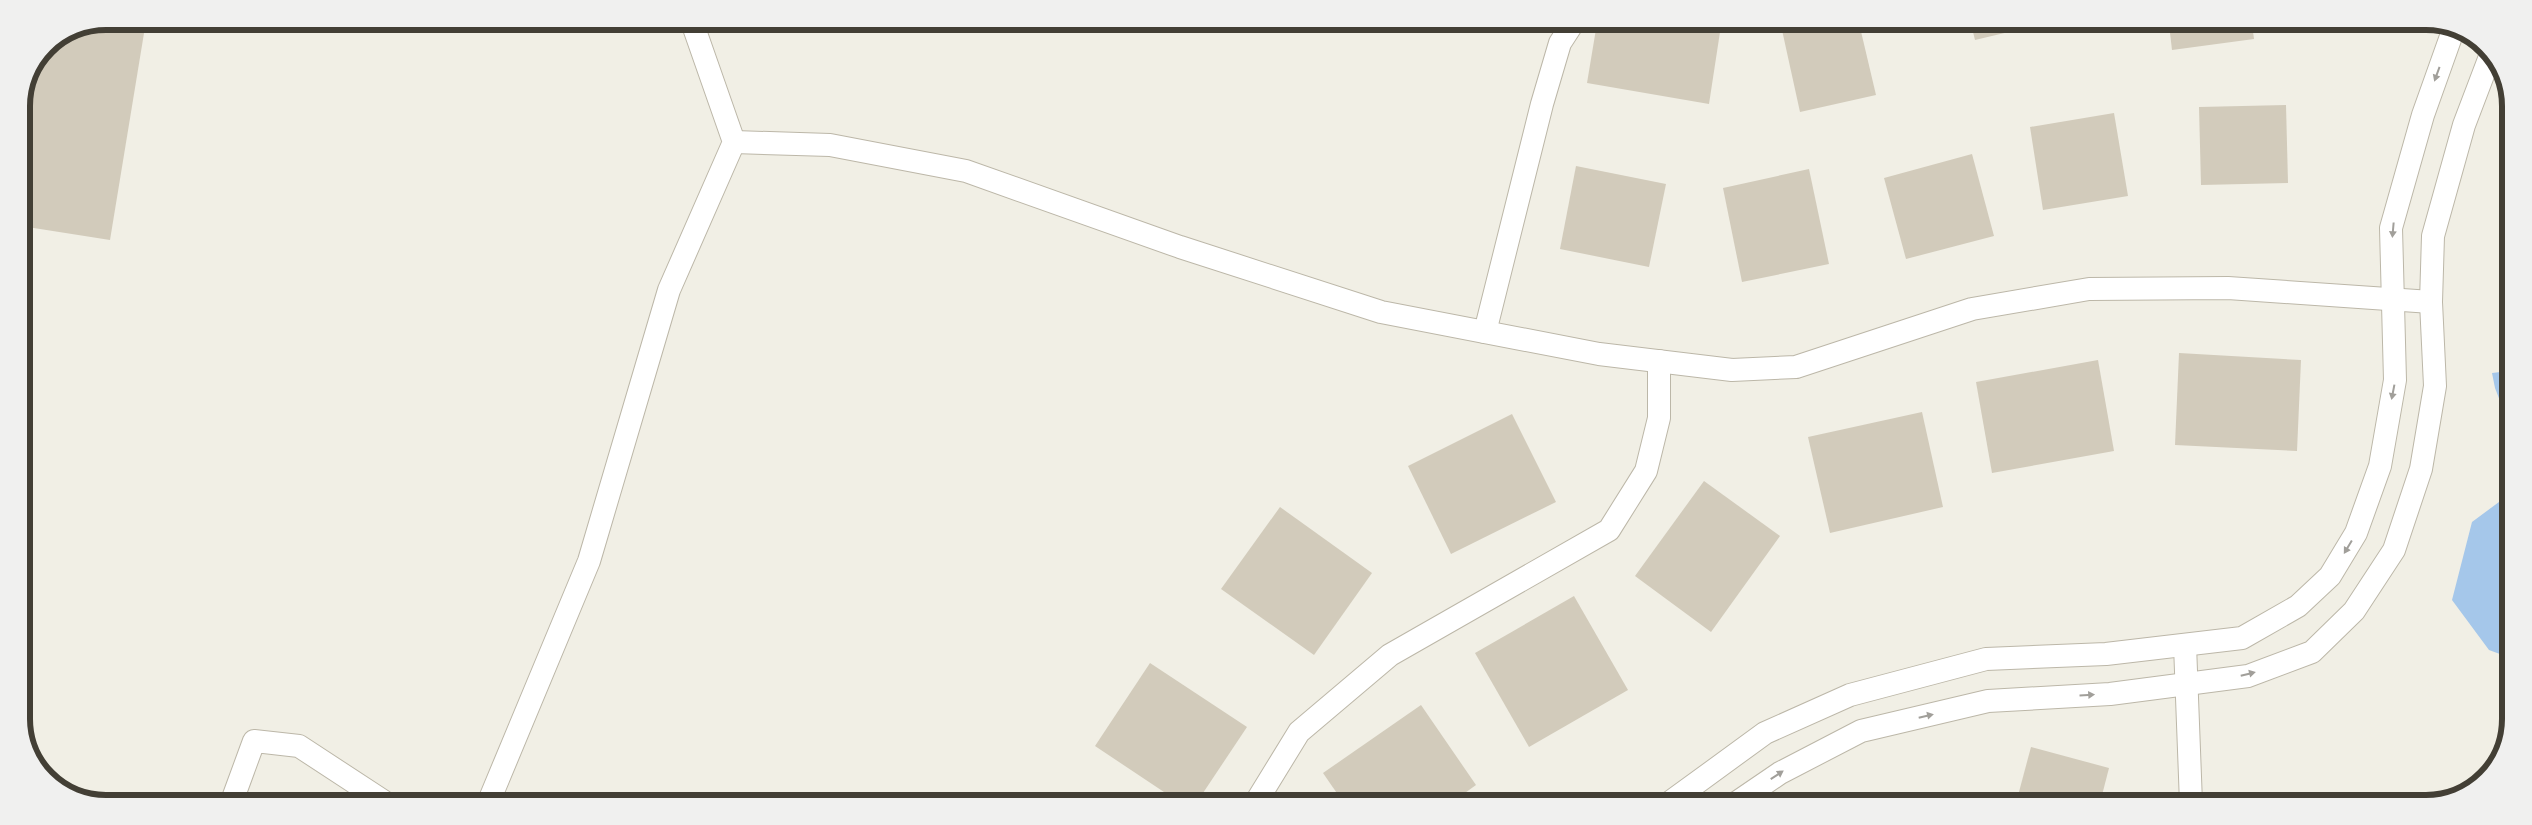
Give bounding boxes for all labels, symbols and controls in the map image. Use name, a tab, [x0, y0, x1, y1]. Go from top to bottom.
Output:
one-way arrow	[2433, 67, 2441, 82]
one-way arrow	[2388, 222, 2396, 238]
one-way arrow	[2389, 384, 2397, 400]
one-way arrow	[2343, 540, 2352, 553]
one-way arrow	[2240, 670, 2255, 678]
one-way arrow	[2079, 691, 2095, 699]
one-way arrow	[1919, 712, 1934, 720]
one-way arrow	[1770, 771, 1783, 780]

